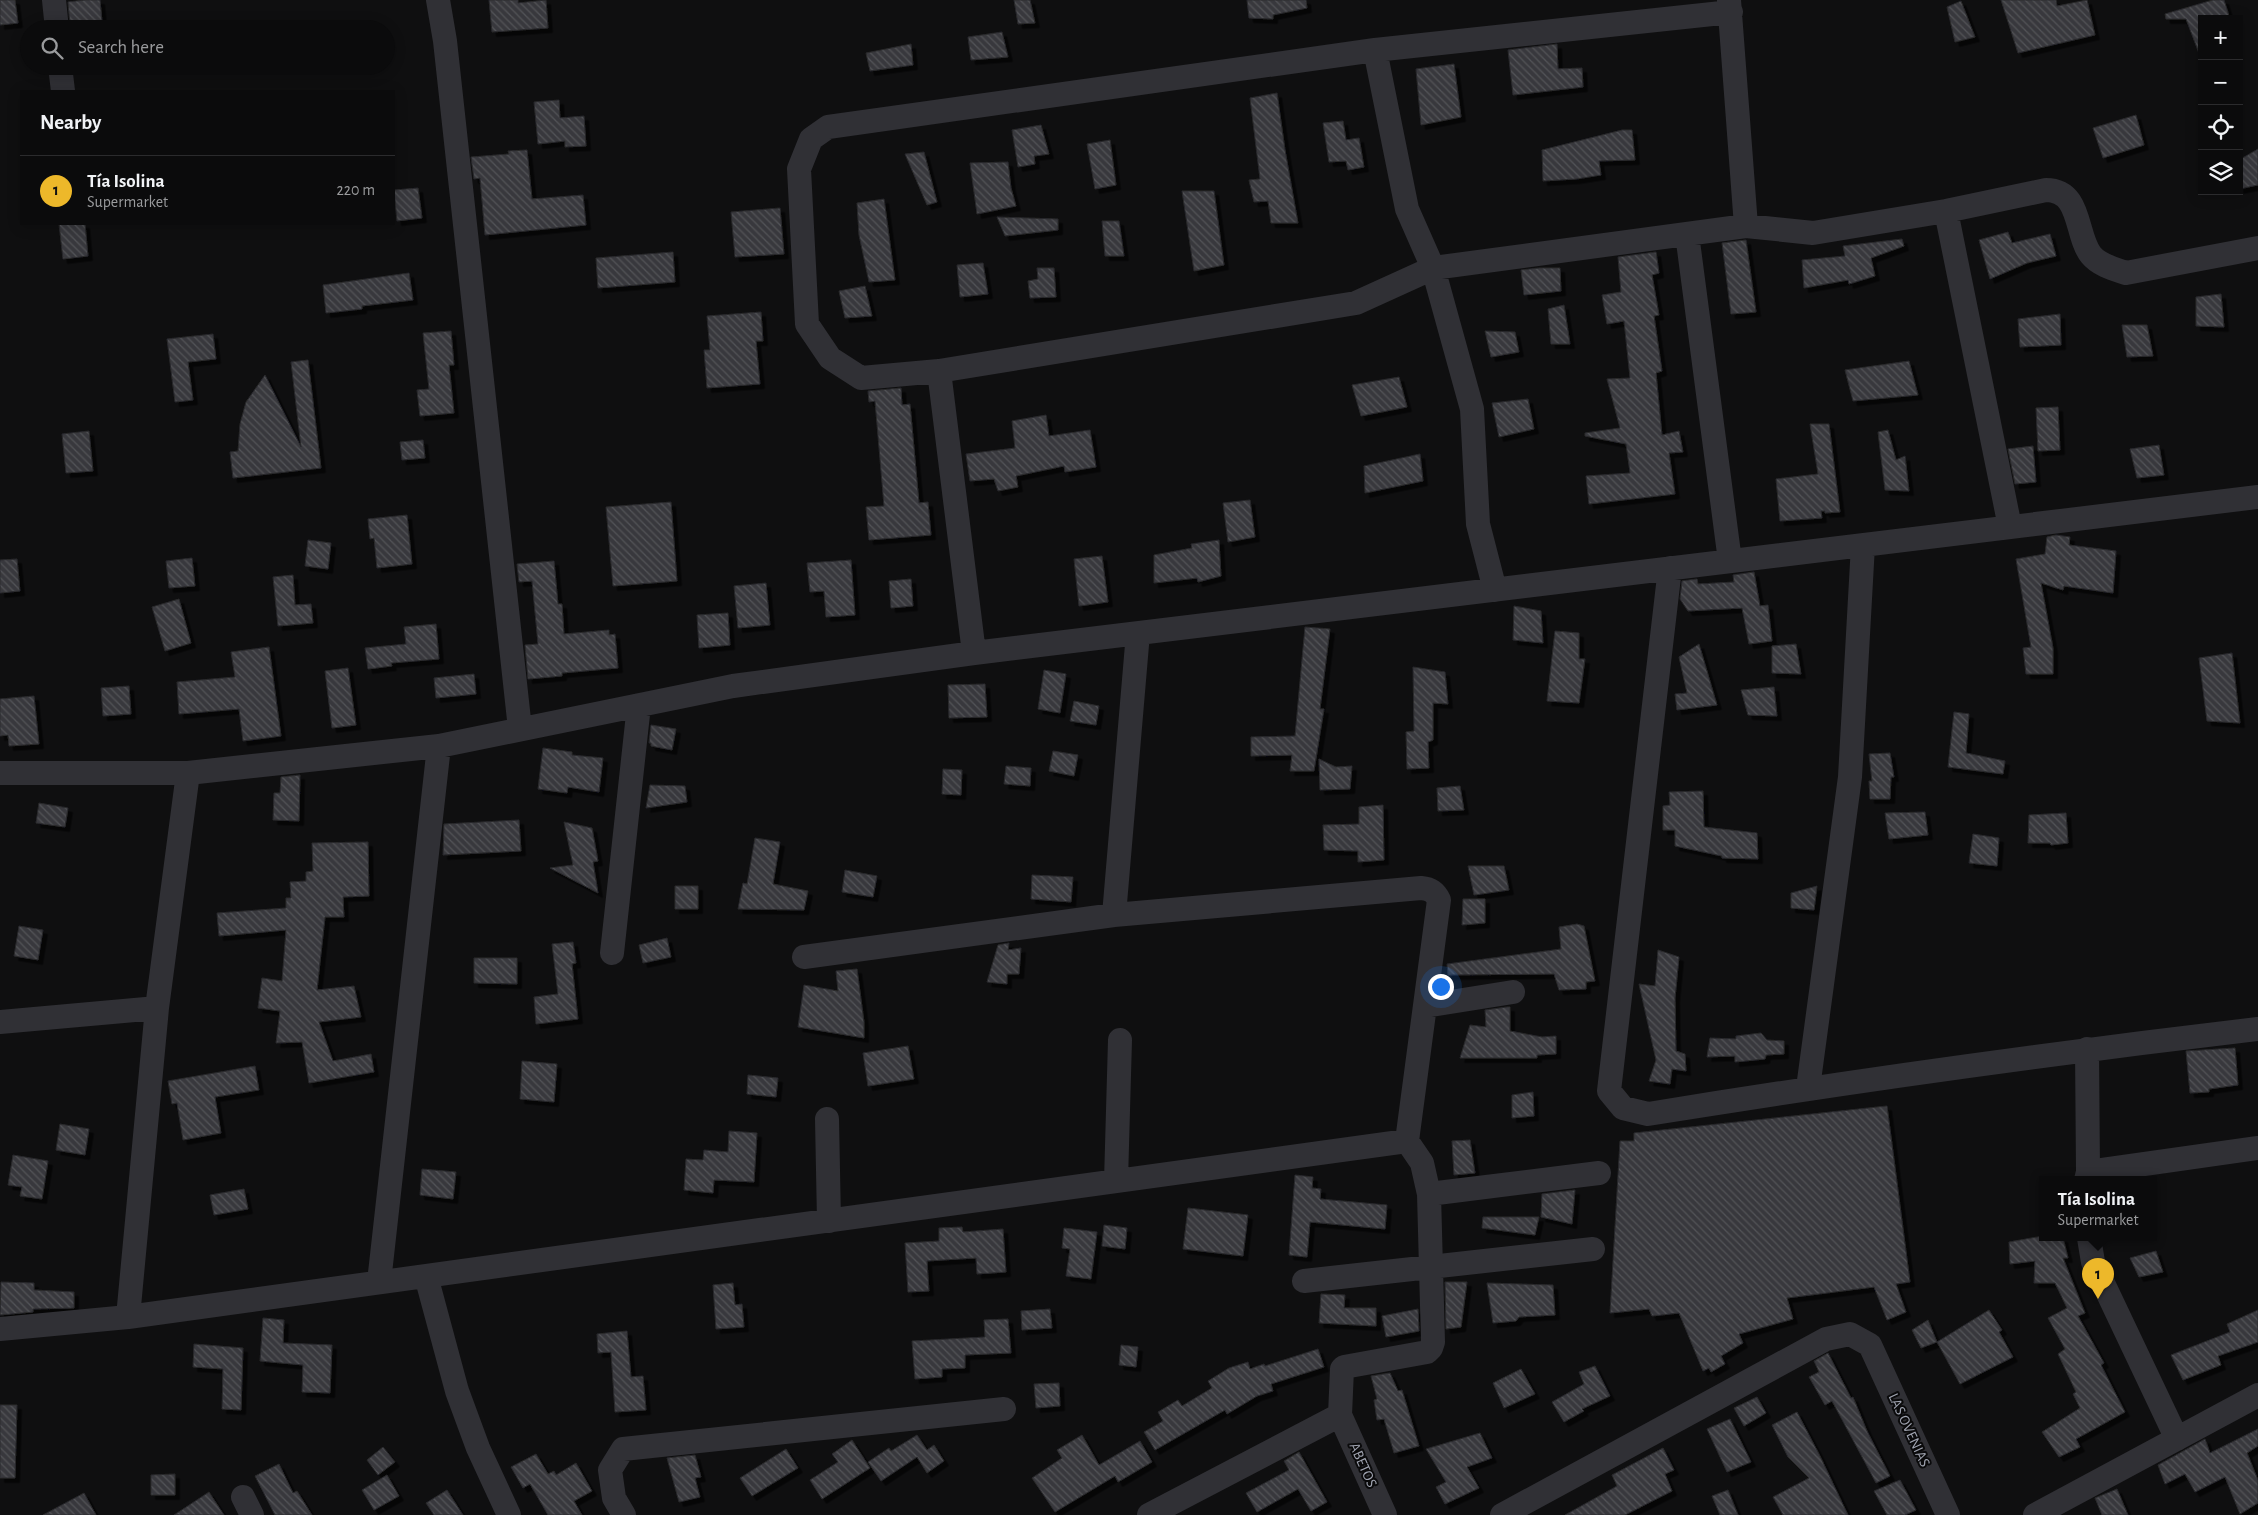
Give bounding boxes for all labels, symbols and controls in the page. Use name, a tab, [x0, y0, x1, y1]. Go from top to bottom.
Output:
map controls	[2198, 15, 2243, 195]
button: +	[2198, 15, 2243, 60]
search box	[20, 20, 395, 75]
icon: search	[38, 34, 66, 62]
text: Search here	[78, 38, 164, 57]
button: −	[2198, 60, 2243, 105]
button: locate	[2198, 105, 2243, 150]
text: Nearby	[40, 112, 101, 133]
button: layers	[2198, 150, 2243, 195]
text: Tía Isolina	[87, 172, 165, 191]
text: 1	[53, 182, 59, 198]
text: 220 m	[337, 182, 375, 198]
text: Supermarket	[87, 194, 168, 210]
your location	[1428, 974, 1454, 1000]
popup	[2039, 1176, 2157, 1241]
text: Tía Isolina	[2057, 1190, 2135, 1209]
text: Supermarket	[2057, 1212, 2139, 1228]
pin: 1	[2082, 1258, 2114, 1299]
street label: LAS OVENIAS	[1885, 1391, 1933, 1469]
street label: ABETOS	[1347, 1440, 1379, 1490]

